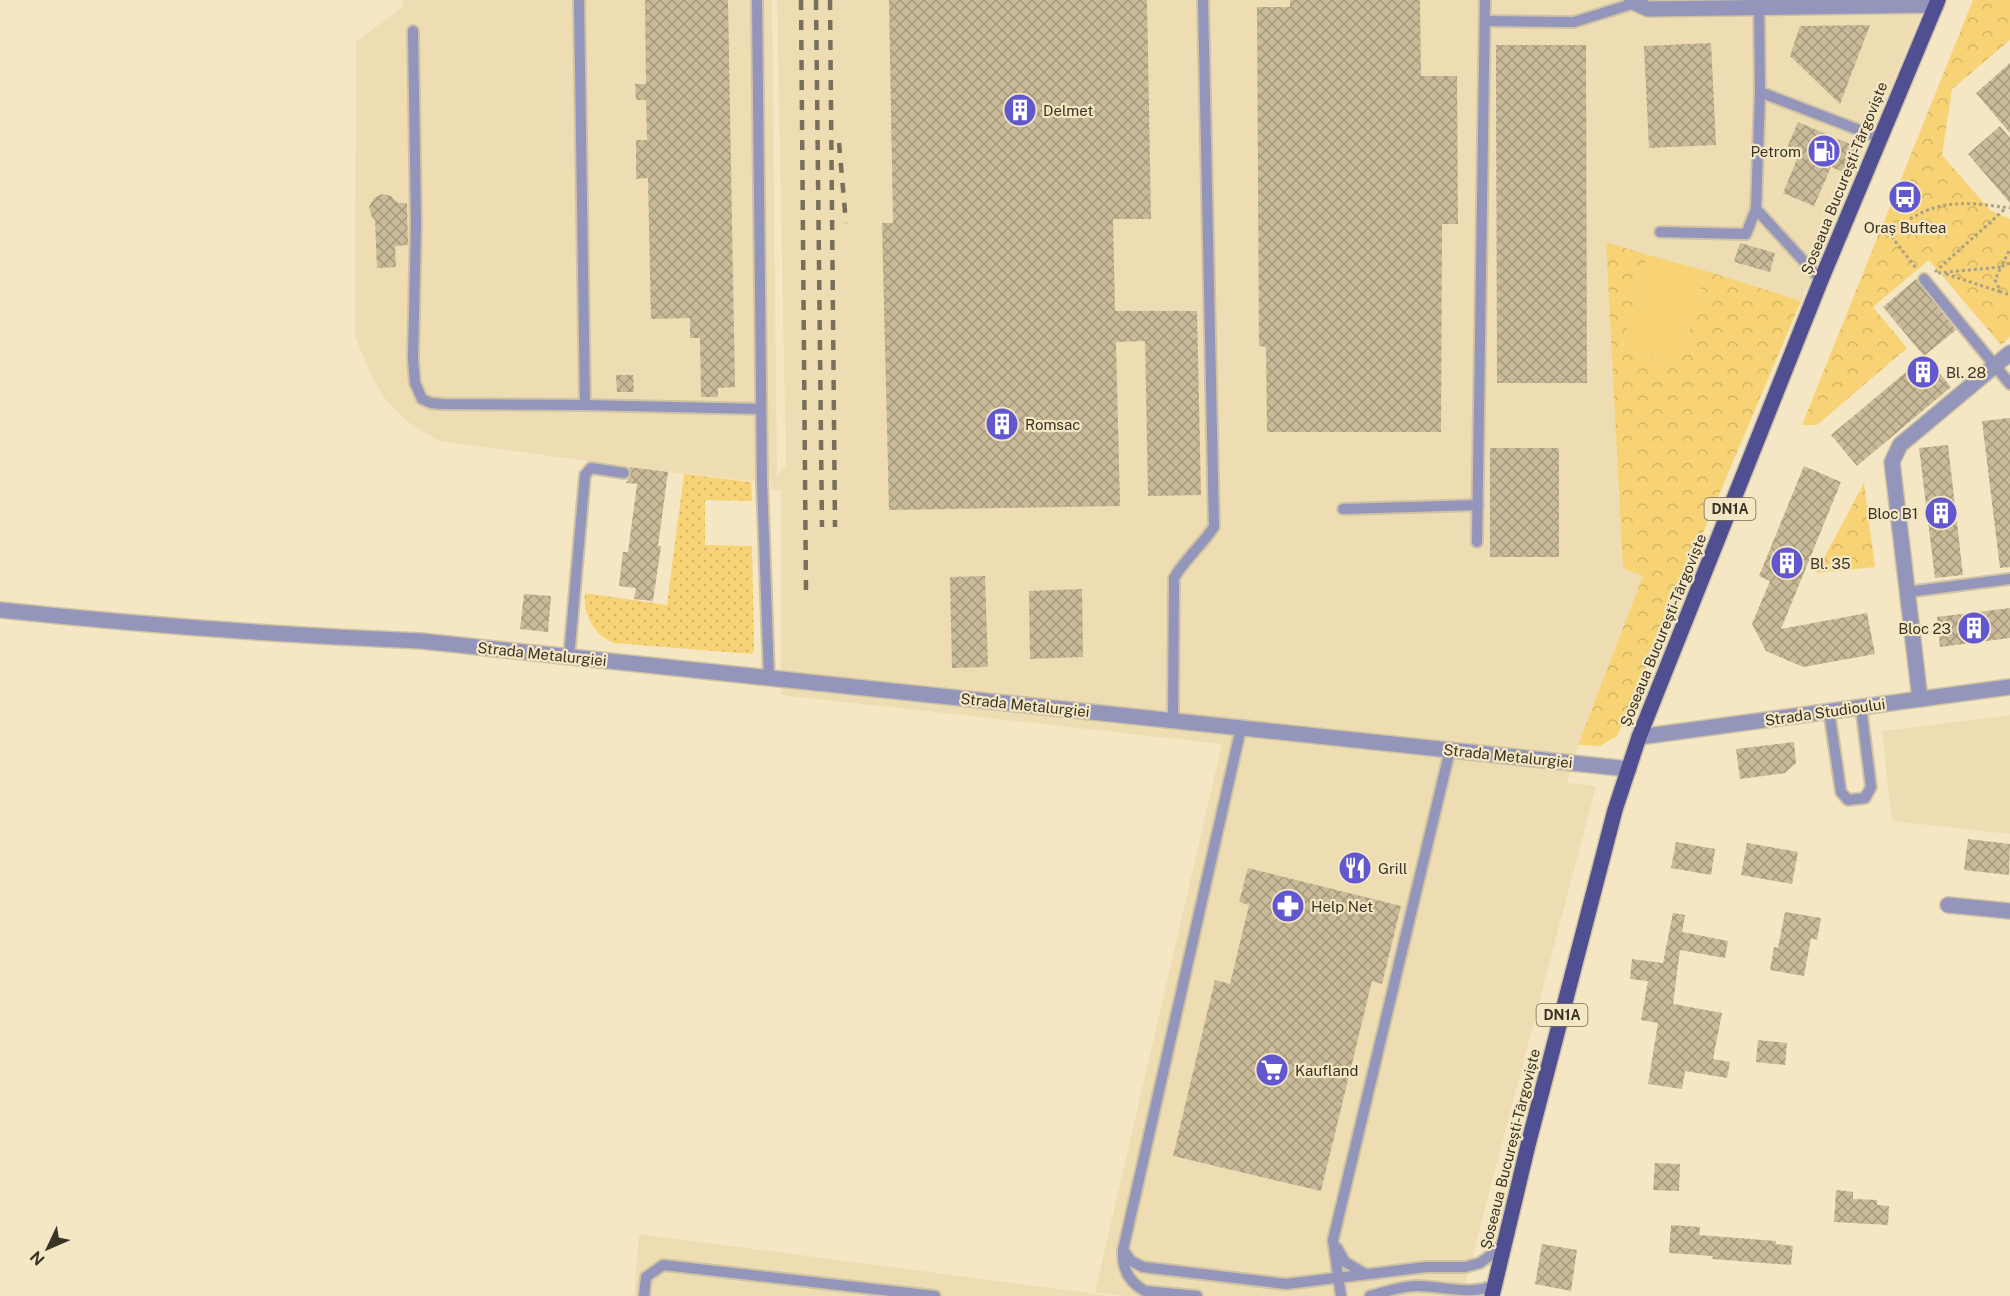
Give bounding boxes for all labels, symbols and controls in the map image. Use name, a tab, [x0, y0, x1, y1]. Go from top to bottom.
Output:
street label: Șoseaua București-Târgoviște	[1798, 79, 1890, 277]
building icon: Delmet	[1002, 92, 1038, 128]
place label: Delmet	[1043, 102, 1093, 119]
fuel station icon: Petrom	[1806, 133, 1842, 169]
place label: Petrom	[1750, 143, 1801, 160]
bus stop icon: Oraș Buftea	[1887, 179, 1923, 215]
place label: Oraș Buftea	[1864, 219, 1946, 236]
building icon: Bl. 28	[1905, 354, 1941, 390]
place label: Bl. 28	[1946, 364, 1986, 381]
building icon: Romsac	[984, 406, 1020, 442]
place label: Romsac	[1025, 416, 1080, 433]
building icon: Bloc B1	[1923, 495, 1959, 531]
road number: DN1A	[1704, 498, 1756, 520]
place label: Bloc B1	[1867, 505, 1918, 522]
street label: Șoseaua București-Târgoviște	[1617, 531, 1709, 729]
building icon: Bl. 35	[1769, 545, 1805, 581]
place label: Bl. 35	[1810, 555, 1851, 572]
building icon: Bloc 23	[1956, 610, 1992, 646]
place label: Bloc 23	[1898, 620, 1951, 637]
street label: Strada Metalurgiei	[477, 639, 607, 669]
street label: Strada Metalurgiei	[960, 690, 1090, 720]
street label: Strada Studioului	[1764, 695, 1886, 729]
street label: Strada Metalurgiei	[1443, 741, 1573, 771]
restaurant icon: Grill	[1337, 850, 1373, 886]
place label: Grill	[1378, 860, 1408, 877]
pharmacy icon: Help Net	[1270, 888, 1306, 924]
place label: Help Net	[1311, 898, 1373, 915]
road number: DN1A	[1536, 1004, 1588, 1026]
street label: Șoseaua București-Târgoviște	[1477, 1047, 1543, 1251]
supermarket icon: Kaufland	[1254, 1052, 1290, 1088]
place label: Kaufland	[1295, 1062, 1358, 1079]
north arrow	[18, 1218, 78, 1278]
text: N	[26, 1247, 49, 1269]

